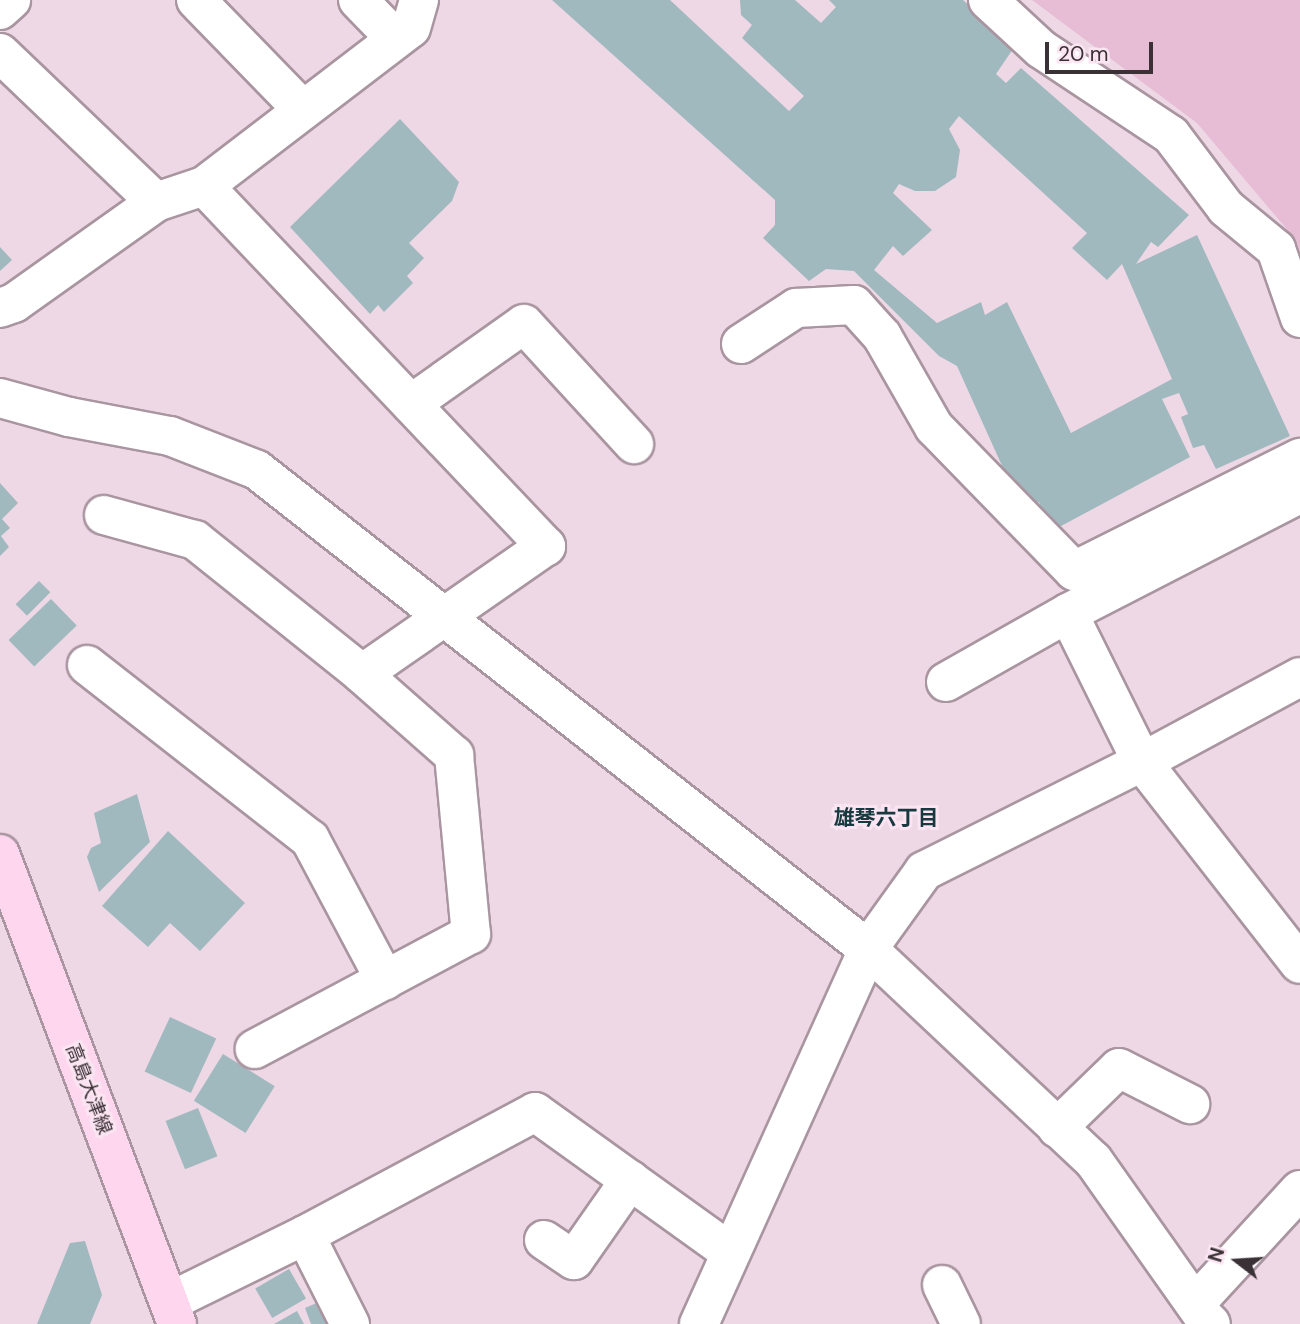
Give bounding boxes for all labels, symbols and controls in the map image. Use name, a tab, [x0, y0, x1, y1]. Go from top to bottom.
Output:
scale bar	[1048, 28, 1156, 72]
text: 20 m	[1058, 40, 1109, 68]
district label: 雄琴六丁目	[834, 805, 938, 831]
street label: 高島大津線	[61, 1041, 117, 1137]
north arrow	[1202, 1226, 1272, 1296]
text: N	[1202, 1244, 1230, 1265]

